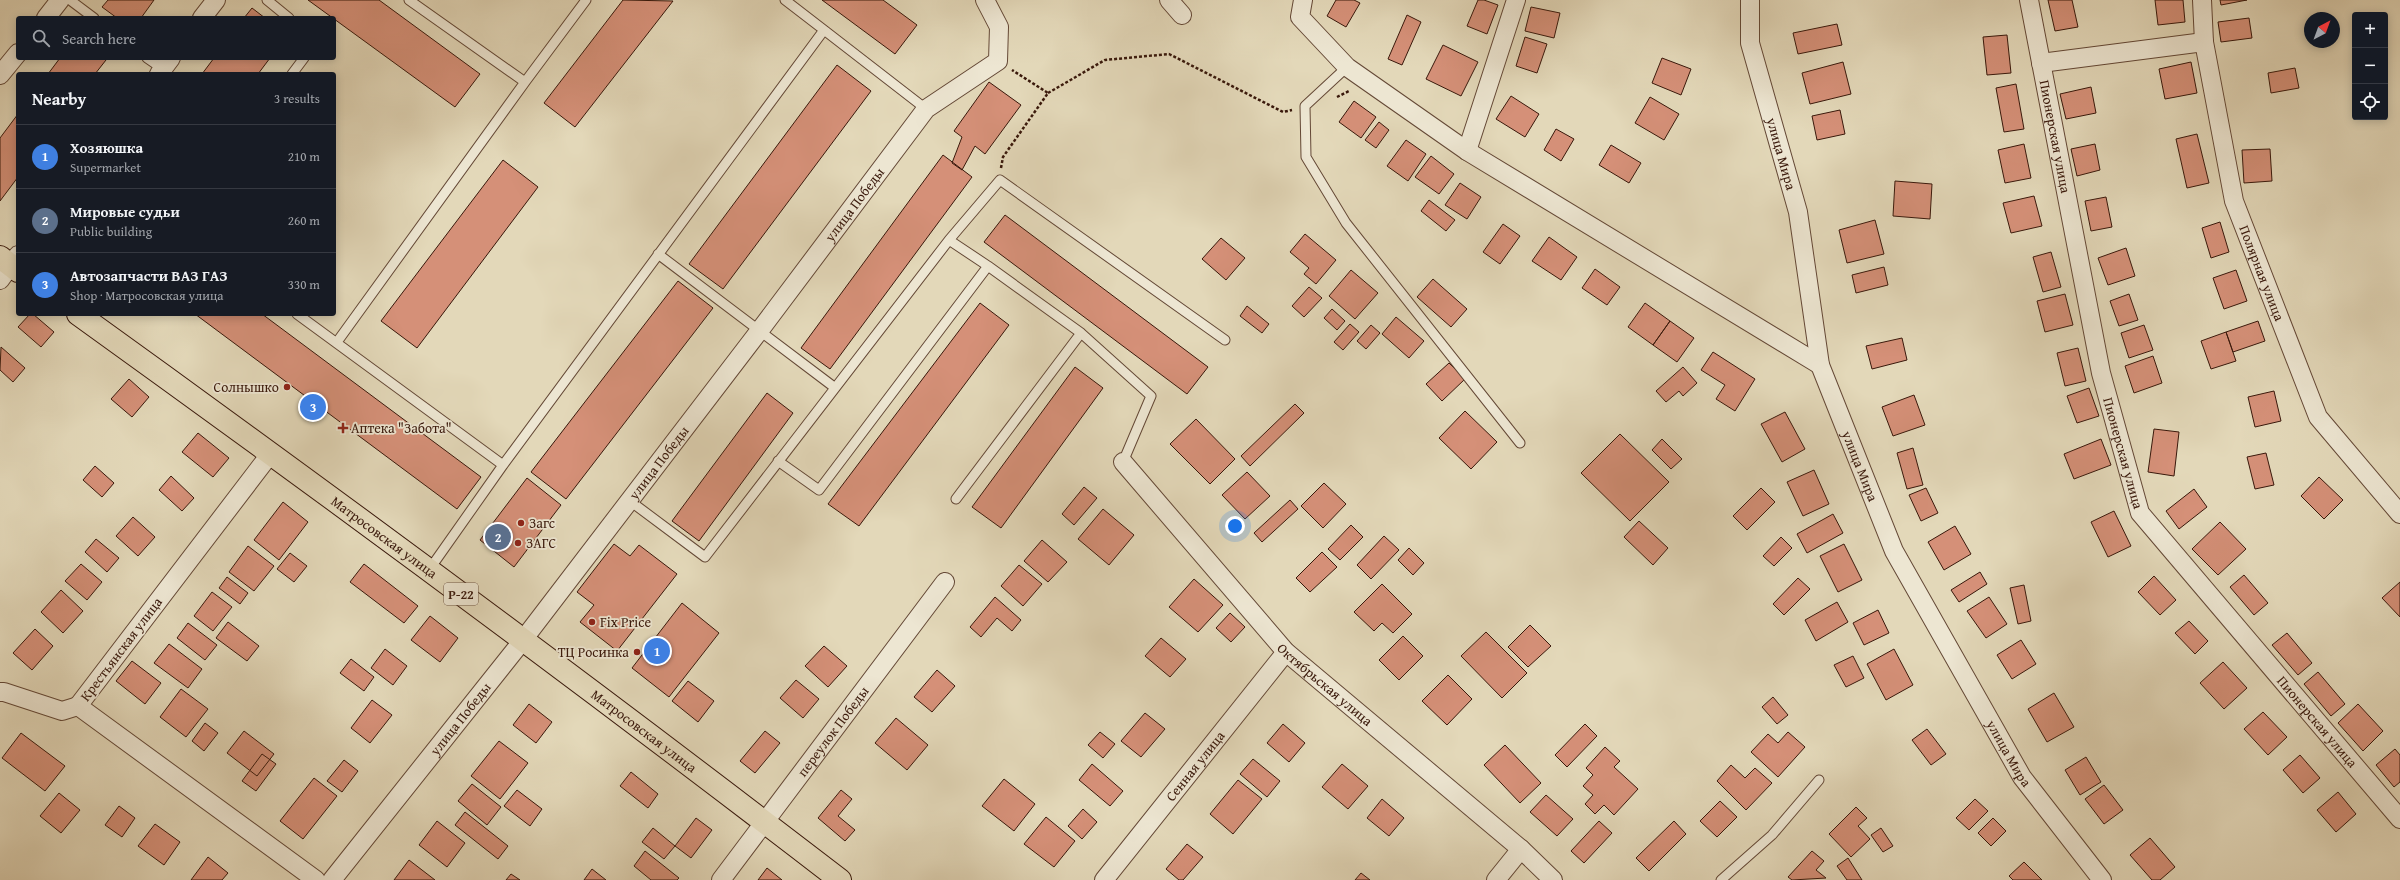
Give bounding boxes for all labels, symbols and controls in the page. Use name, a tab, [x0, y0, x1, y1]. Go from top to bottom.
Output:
north arrow	[2304, 12, 2340, 48]
map controls	[2352, 12, 2388, 120]
button: +	[2352, 12, 2388, 48]
search box	[16, 16, 336, 60]
icon: search	[30, 27, 52, 49]
text: Search here	[62, 28, 136, 49]
button: −	[2352, 48, 2388, 84]
street label: Пионерская улица	[2035, 78, 2076, 195]
button: locate	[2352, 84, 2388, 120]
text: Nearby	[32, 86, 86, 111]
text: 3 results	[274, 89, 320, 108]
street label: улица Мира	[1761, 114, 1801, 192]
text: Хозяюшка	[70, 137, 143, 158]
text: 1	[42, 147, 48, 166]
text: 210 m	[288, 147, 320, 166]
text: Supermarket	[70, 158, 141, 177]
street label: улица Победы	[819, 163, 889, 247]
text: Мировые судьи	[70, 201, 180, 222]
text: 2	[42, 211, 48, 230]
text: 260 m	[288, 211, 320, 230]
text: Public building	[70, 222, 152, 241]
street label: Полярная улица	[2234, 222, 2290, 324]
text: Автозапчасти ВАЗ ГАЗ	[70, 265, 228, 286]
text: 3	[42, 275, 48, 294]
text: 330 m	[288, 275, 320, 294]
text: Shop · Матросовская улица	[70, 286, 224, 305]
place label: Солнышко	[214, 377, 279, 397]
marker: Солнышко	[282, 382, 292, 392]
pin: 3	[300, 392, 326, 422]
street label: Пионерская улица	[2098, 395, 2148, 511]
place label: Аптека "Забота"	[351, 418, 452, 438]
street label: улица Победы	[623, 421, 693, 505]
marker: Аптека "Забота"	[338, 423, 348, 433]
street label: улица Мира	[1837, 427, 1883, 505]
street label: Матросовская улица	[327, 491, 442, 583]
place label: Загс	[529, 513, 555, 533]
your location	[1225, 516, 1245, 536]
marker: Загс	[516, 518, 526, 528]
pin: 2	[485, 522, 511, 552]
place label: ЗАГС	[526, 533, 557, 553]
marker: ЗАГС	[513, 538, 523, 548]
road number: Р-22	[444, 583, 478, 605]
street label: Крестьянская улица	[75, 593, 167, 705]
place label: Fix Price	[600, 612, 651, 632]
marker: Fix Price	[587, 617, 597, 627]
pin: 1	[644, 636, 670, 666]
street label: Октябрьская улица	[1273, 639, 1377, 731]
place label: ТЦ Росинка	[558, 642, 629, 662]
marker: ТЦ Росинка	[632, 647, 642, 657]
street label: Пионерская улица	[2272, 671, 2362, 772]
street label: улица Победы	[424, 678, 496, 760]
street label: переулок Победы	[792, 682, 873, 781]
street label: Матросовская улица	[587, 684, 701, 777]
street label: улица Мира	[1981, 715, 2036, 791]
street label: Сенная улица	[1161, 726, 1230, 805]

